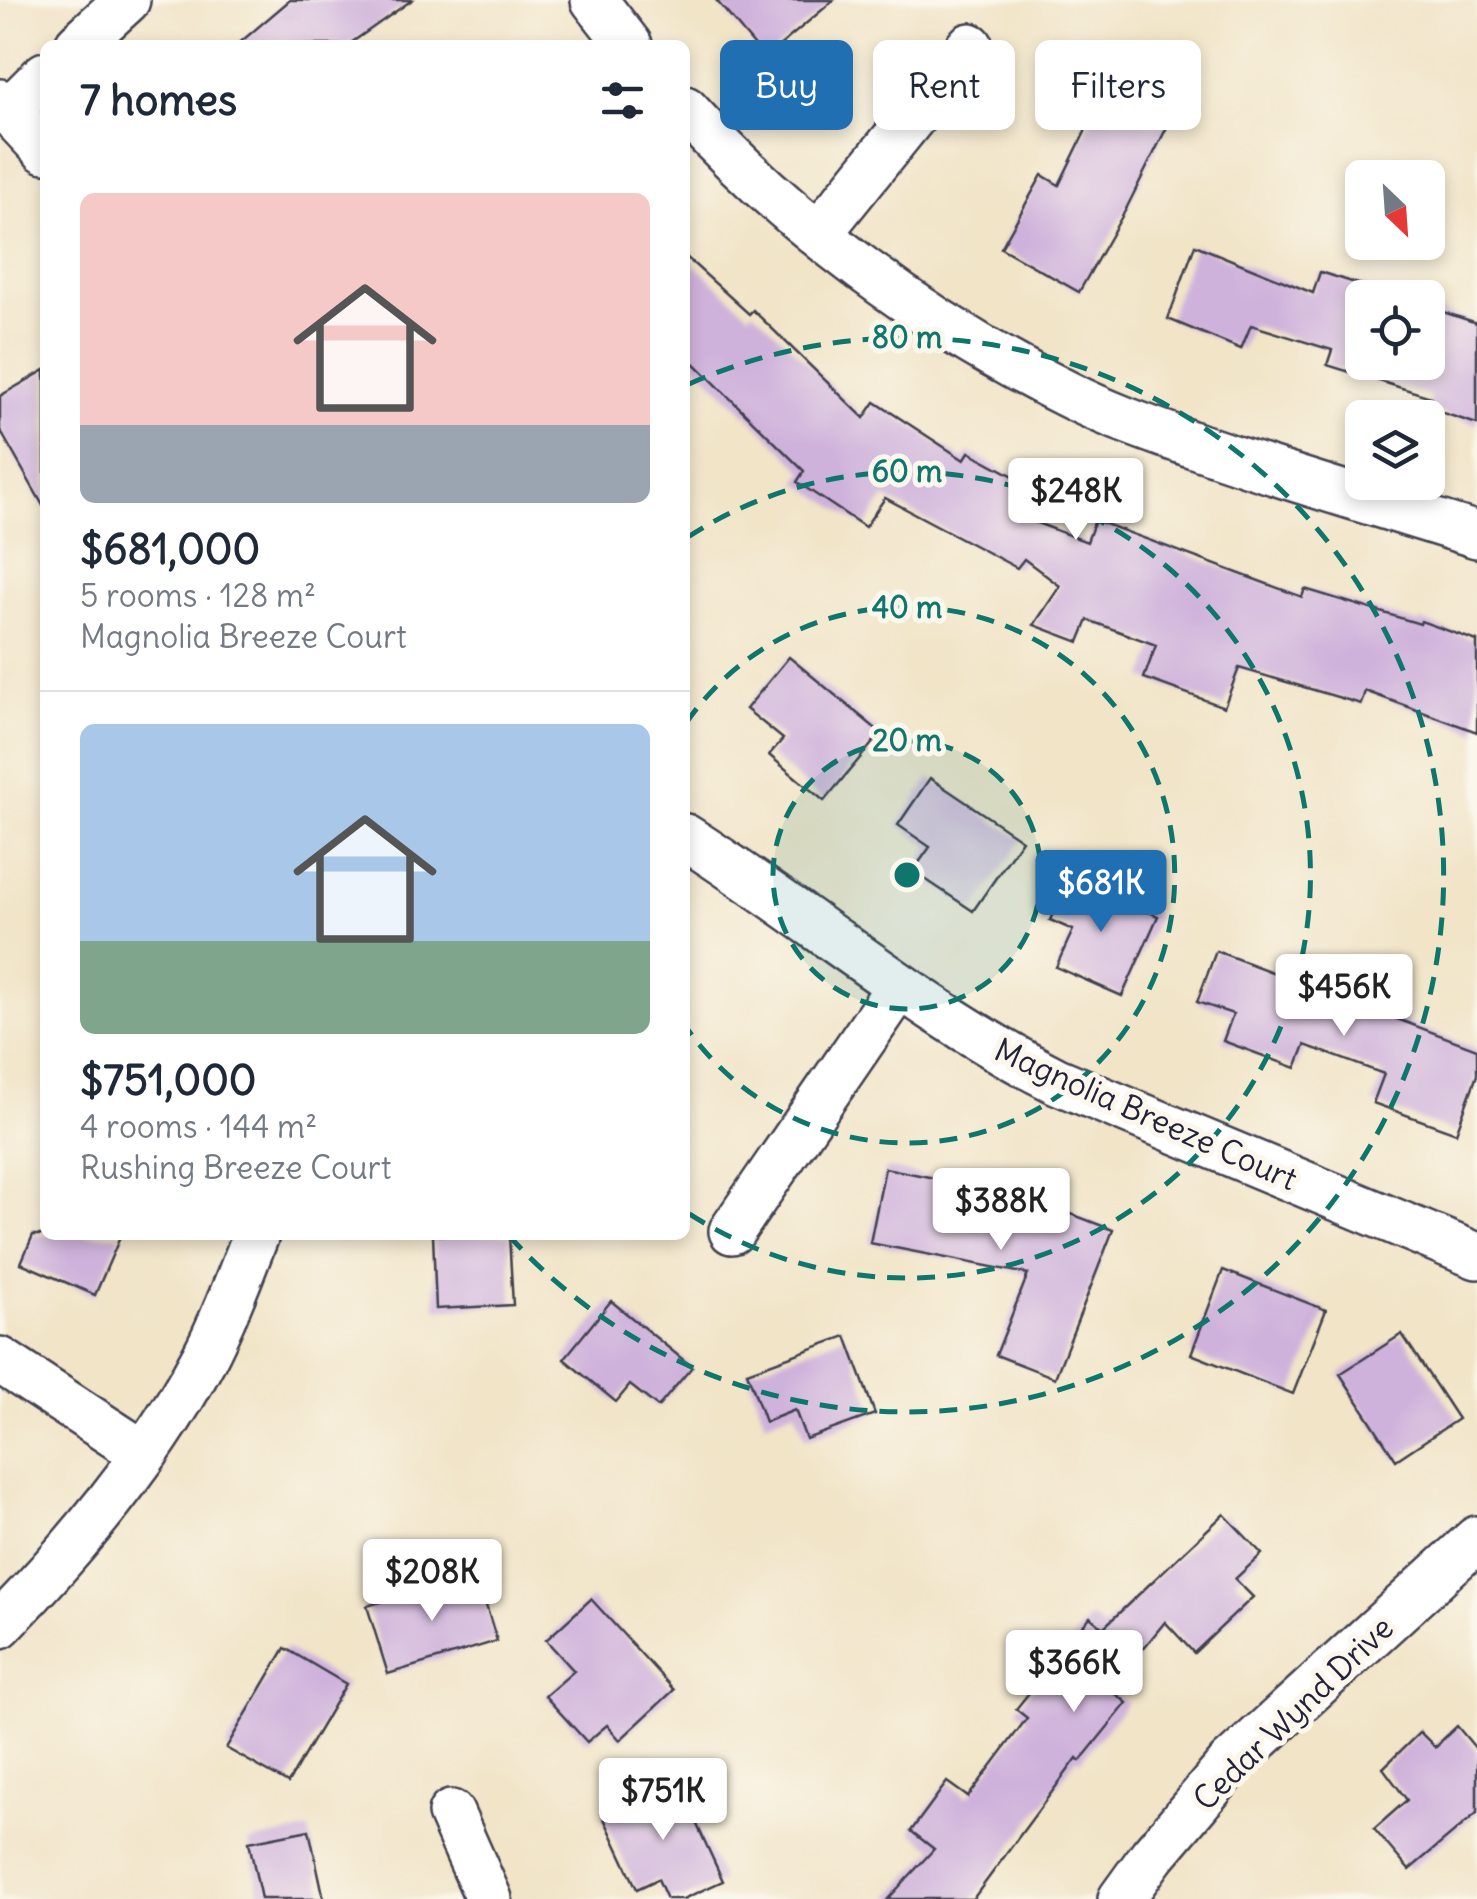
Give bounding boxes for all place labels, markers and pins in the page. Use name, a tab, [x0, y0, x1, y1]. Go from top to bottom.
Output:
pin: $248K	[1006, 458, 1146, 543]
pin: $681K	[1031, 850, 1171, 935]
centre of rings	[889, 857, 925, 893]
pin: $456K	[1274, 954, 1414, 1039]
pin: $388K	[931, 1168, 1071, 1253]
pin: $208K	[362, 1539, 502, 1624]
pin: $366K	[1004, 1630, 1144, 1715]
pin: $751K	[593, 1758, 733, 1843]

